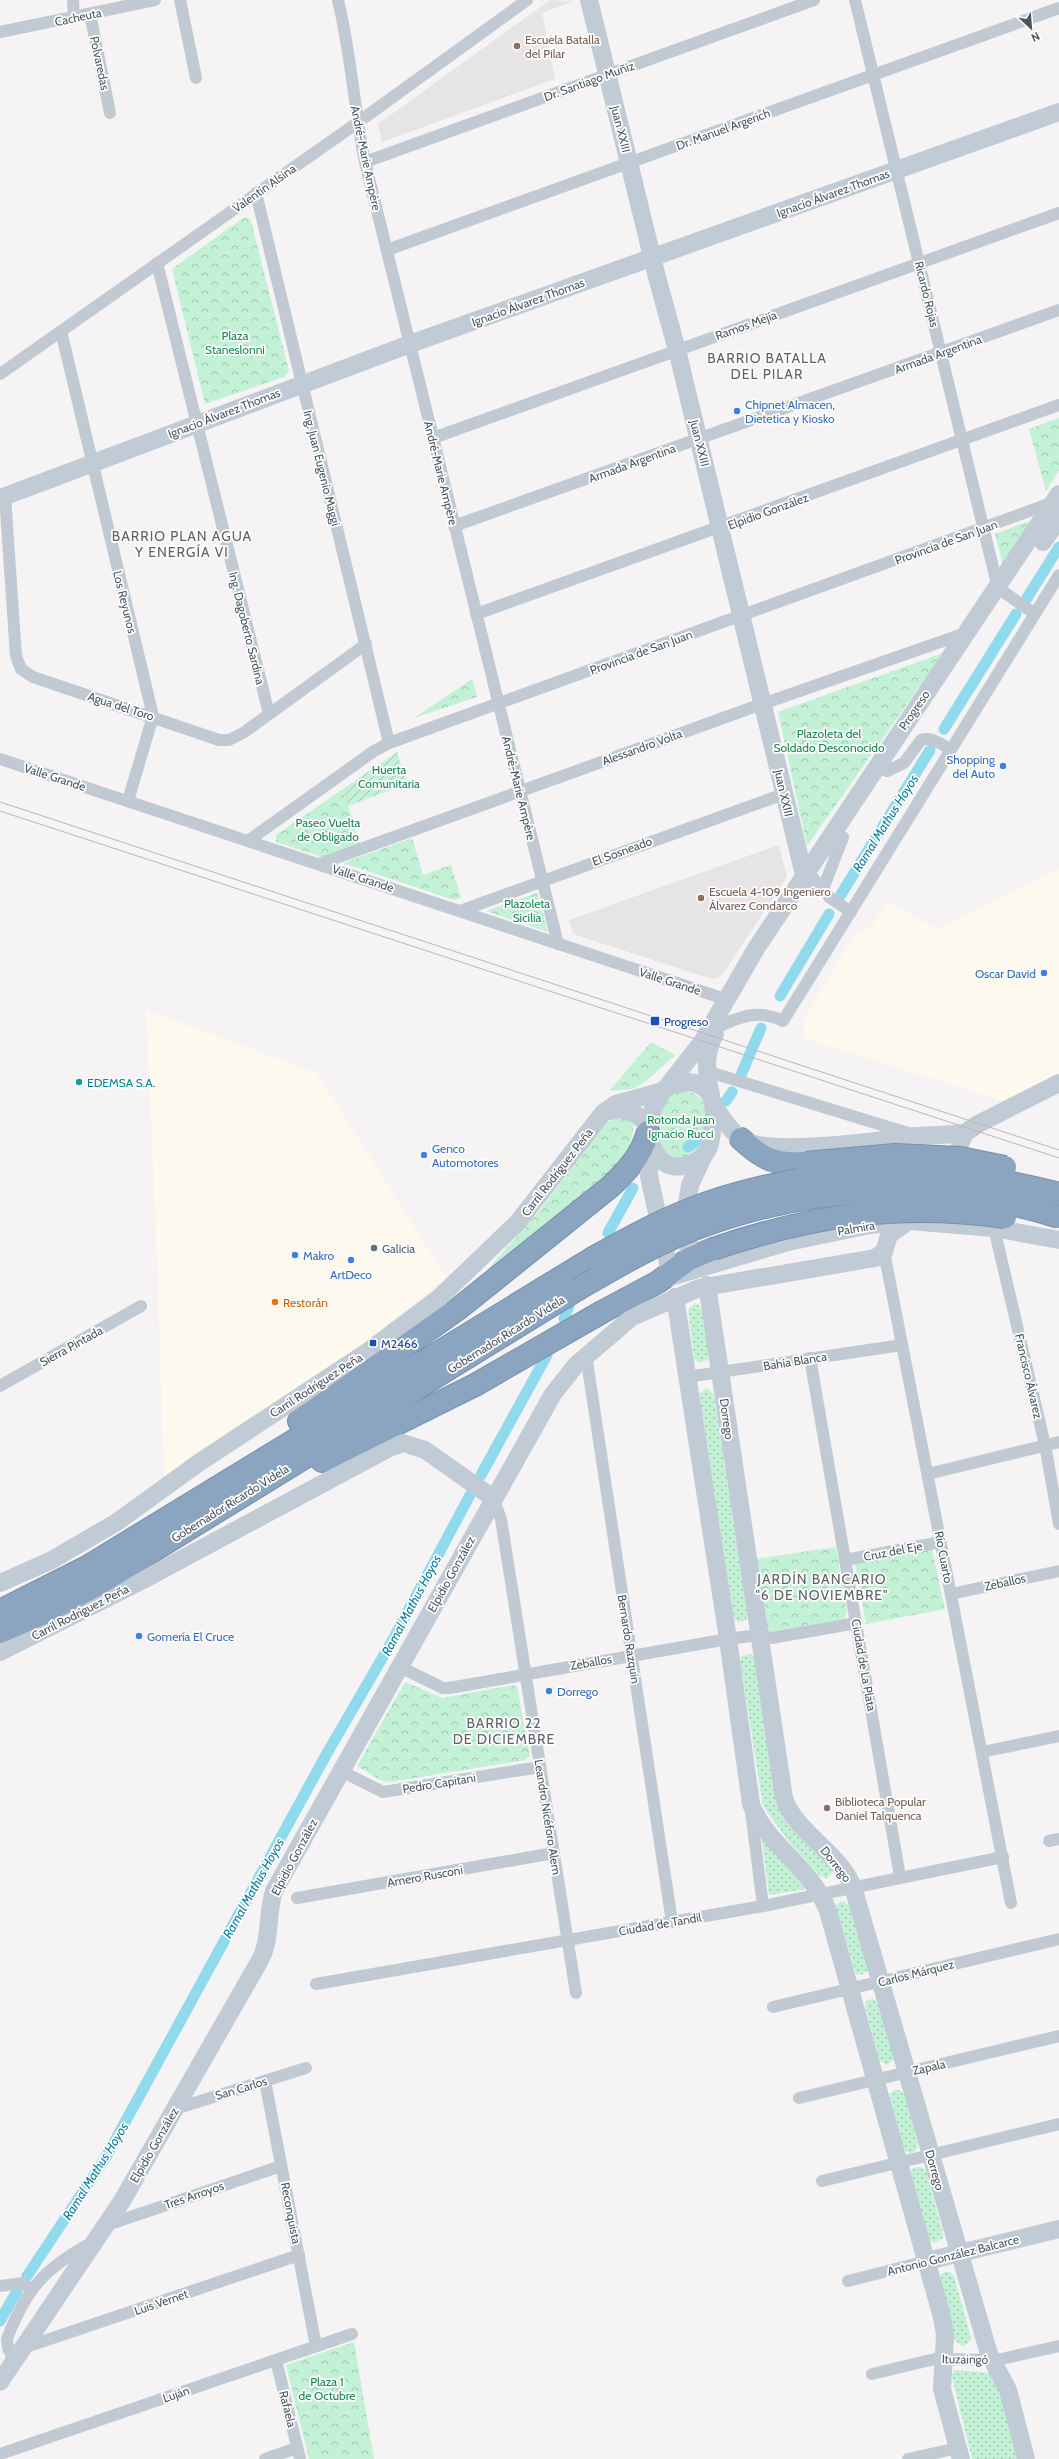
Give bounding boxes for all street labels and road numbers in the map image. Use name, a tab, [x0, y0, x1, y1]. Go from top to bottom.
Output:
street label: Cacheuta	[53, 5, 103, 29]
street label: Polvaredas	[87, 35, 113, 91]
street label: Dr. Santiago Muñiz	[542, 58, 637, 104]
street label: Juan XXIII	[608, 103, 634, 154]
street label: André-Marie Ampère	[348, 104, 384, 212]
street label: Dr. Manuel Argerich	[674, 105, 772, 153]
street label: Valentín Alsina	[229, 160, 299, 215]
street label: Ignacio Álvarez Thomas	[774, 166, 892, 220]
street label: Ricardo Rojas	[912, 259, 942, 329]
street label: Ignacio Álvarez Thomas	[469, 275, 587, 329]
street label: Ramos Mejía	[713, 307, 779, 343]
street label: Armada Argentina	[892, 331, 984, 377]
street label: Ignacio Álvarez Thomas	[166, 385, 282, 441]
street label: Ing. Juan Eugenio Maggi	[300, 409, 344, 527]
street label: Juan XXIII	[687, 417, 713, 468]
street label: André-Marie Ampère	[421, 419, 461, 527]
street label: Armada Argentina	[586, 440, 678, 486]
street label: Elpidio González	[726, 489, 811, 533]
street label: Provincia de San Juan	[893, 516, 1000, 567]
street label: Los Reyunos	[110, 569, 140, 635]
street label: Ing. Dagoberto Sardina	[226, 570, 268, 686]
street label: Provincia de San Juan	[588, 626, 695, 677]
street label: Progreso	[895, 687, 933, 733]
street label: Agua del Toro	[86, 688, 156, 724]
street label: Alessandro Volta	[600, 726, 684, 768]
street label: André-Marie Ampère	[499, 734, 539, 842]
street label: Valle Grande	[22, 760, 88, 794]
street label: Juan XXIII	[771, 767, 797, 818]
street label: El Sosneado	[590, 833, 654, 869]
street label: Valle Grande	[330, 861, 396, 895]
street label: Valle Grande	[637, 964, 703, 998]
street label: Carril Rodríguez Peña	[518, 1125, 596, 1219]
street label: Palmira	[836, 1217, 876, 1239]
street label: Gobernador Ricardo Videla	[444, 1292, 568, 1376]
street label: Sierra Pintada	[37, 1322, 105, 1369]
street label: Francisco Álvarez	[1012, 1332, 1046, 1420]
street label: Carril Rodríguez Peña	[267, 1349, 365, 1421]
street label: Bahía Blanca	[762, 1349, 828, 1373]
street label: Dorrego	[717, 1397, 737, 1441]
street label: Gobernador Ricardo Videla	[168, 1461, 292, 1545]
street label: Río Cuarto	[932, 1530, 956, 1585]
street label: Elpidio González	[424, 1533, 478, 1615]
street label: Cruz del Eje	[862, 1538, 924, 1564]
street label: Zeballos	[983, 1570, 1027, 1594]
street label: Carril Rodríguez Peña	[29, 1581, 132, 1643]
street label: Bernardo Razquin	[615, 1593, 643, 1685]
street label: Ciudad de La Plata	[849, 1618, 880, 1713]
street label: Zeballos	[569, 1651, 613, 1673]
street label: Leandro Nicéforo Alem	[531, 1758, 565, 1876]
street label: Pedro Capitani	[401, 1770, 477, 1796]
street label: Elpidio González	[268, 1816, 321, 1898]
street label: Dorrego	[817, 1843, 855, 1885]
street label: Amero Rusconi	[386, 1862, 464, 1890]
street label: Ciudad de Tandil	[617, 1909, 703, 1939]
street label: Carlos Márquez	[876, 1956, 956, 1990]
street label: Zapala	[911, 2056, 947, 2078]
street label: San Carlos	[213, 2073, 269, 2103]
street label: Elpidio González	[126, 2104, 182, 2185]
street label: Dorrego	[922, 2148, 948, 2192]
street label: Tres Arroyos	[162, 2178, 226, 2212]
street label: Reconquista	[278, 2181, 304, 2245]
street label: Antonio González Balcarce	[886, 2231, 1020, 2279]
street label: Luis Vernet	[132, 2286, 190, 2318]
street label: Ituzaingó	[942, 2351, 989, 2367]
street label: Luján	[161, 2382, 192, 2406]
street label: Rafaela	[276, 2389, 300, 2429]

